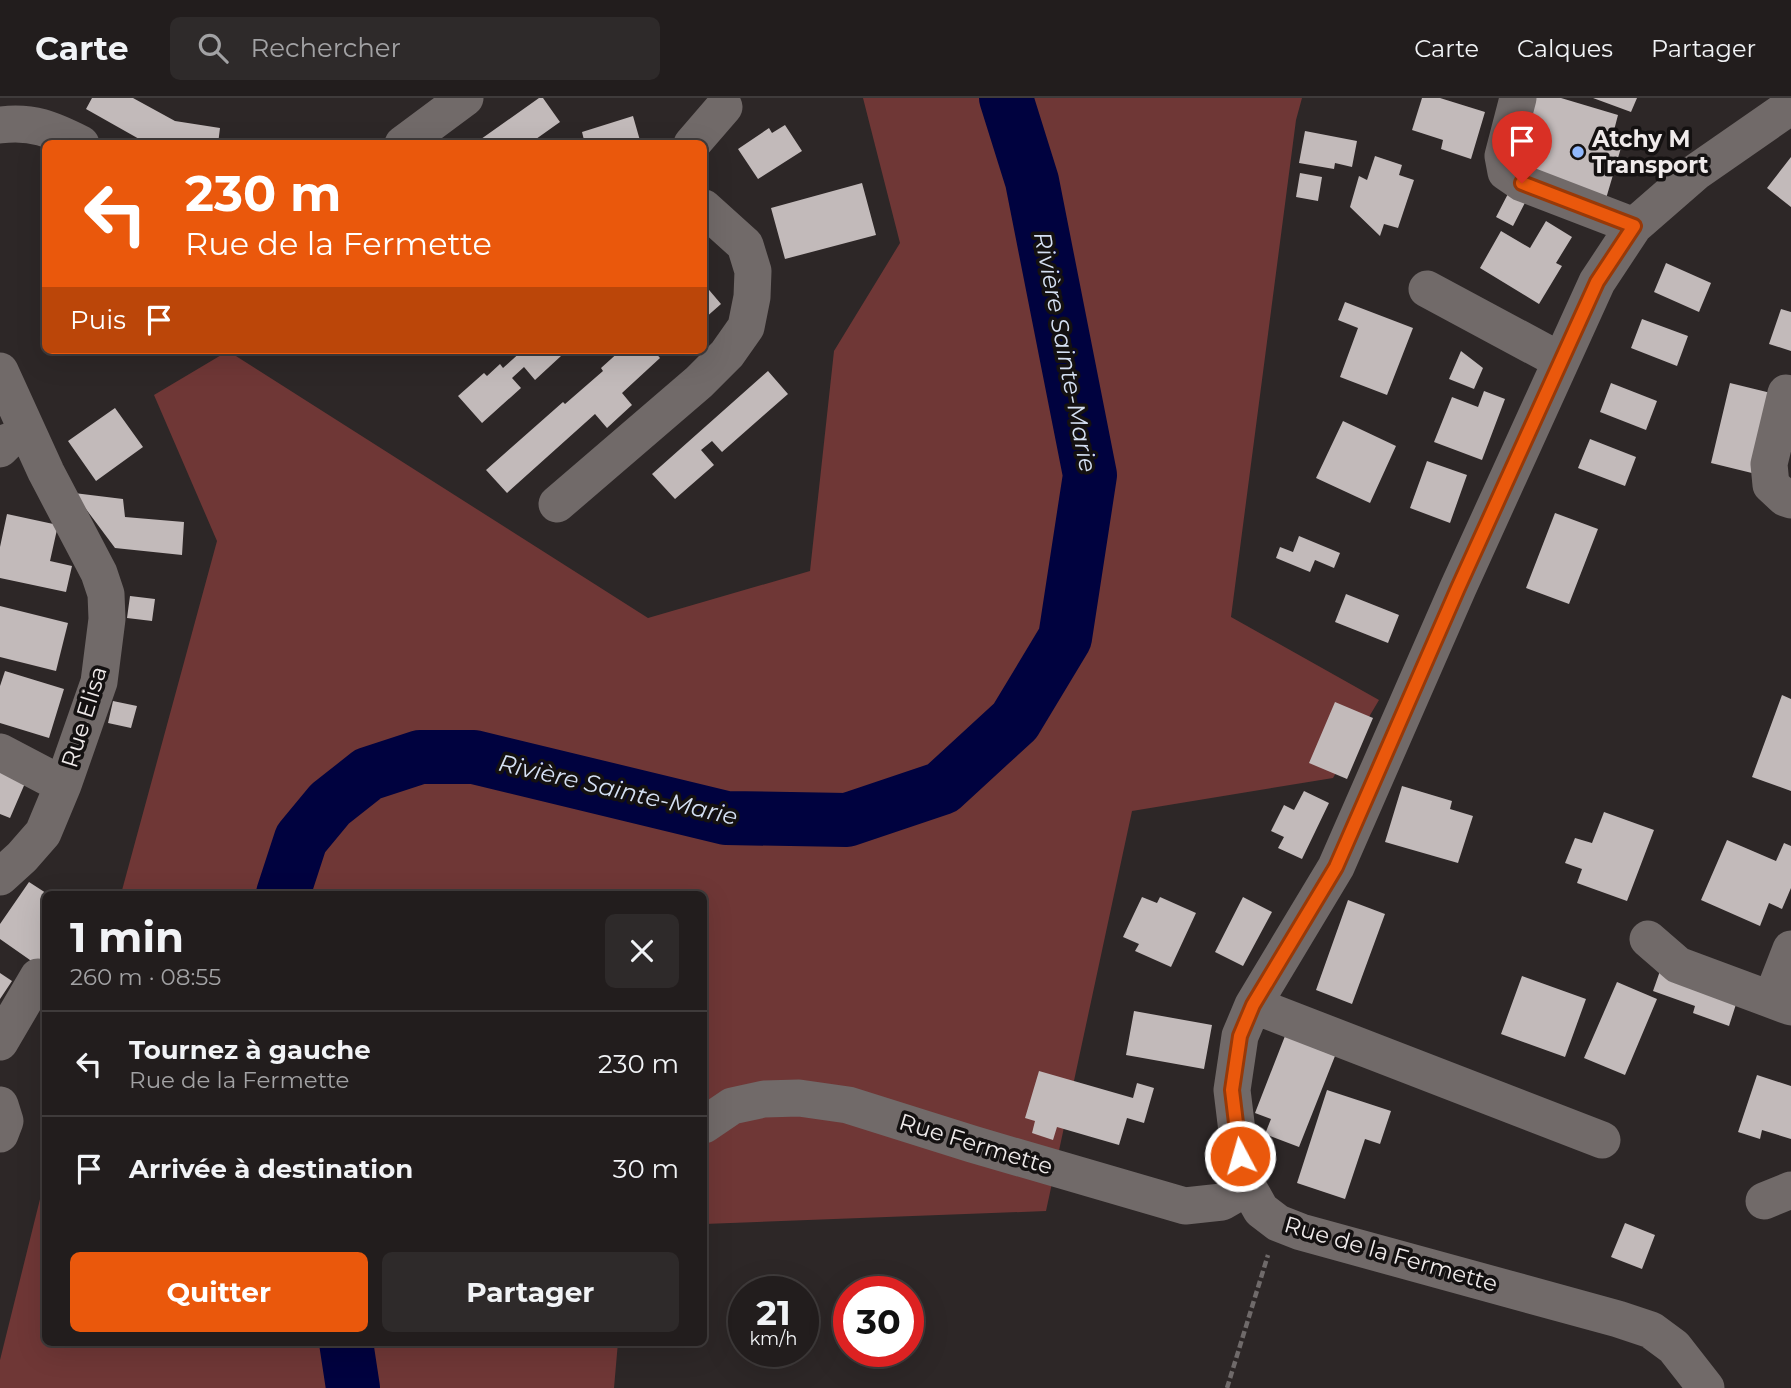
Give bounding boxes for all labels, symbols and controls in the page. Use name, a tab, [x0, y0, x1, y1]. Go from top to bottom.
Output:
search box	[170, 17, 660, 80]
text: Carte	[35, 28, 128, 68]
icon: search	[194, 29, 232, 67]
text: Rechercher	[250, 32, 401, 64]
text: Carte	[1414, 34, 1479, 63]
text: Calques	[1517, 34, 1613, 63]
text: Partager	[1651, 34, 1756, 63]
pin	[1492, 111, 1552, 183]
icon: arrive	[1503, 122, 1541, 160]
place label: Atchy M Transport	[1591, 125, 1708, 179]
marker: Atchy M Transport	[1570, 144, 1586, 160]
text: 230 m	[185, 164, 341, 223]
icon: left	[70, 168, 161, 259]
text: Rue de la Fermette	[185, 224, 492, 263]
water label: Rivière Sainte-Marie	[1028, 229, 1103, 475]
icon: arrive	[140, 301, 178, 339]
text: Puis	[70, 304, 126, 336]
street label: Rue Elisa	[55, 663, 113, 771]
water label: Rivière Sainte-Marie	[496, 748, 740, 831]
text: 1 min	[70, 911, 184, 963]
button: close	[605, 914, 679, 988]
text: 260 m · 08:55	[70, 963, 221, 991]
text: Tournez à gauche	[129, 1034, 371, 1066]
icon: left	[70, 1045, 108, 1083]
text: 230 m	[598, 1048, 679, 1080]
text: Rue de la Fermette	[129, 1066, 350, 1094]
street label: Rue Fermette	[896, 1107, 1056, 1181]
position arrow	[1203, 1119, 1277, 1193]
icon: arrive	[70, 1150, 108, 1188]
text: Arrivée à destination	[129, 1153, 413, 1185]
text: 30 m	[613, 1153, 679, 1185]
street label: Rue de la Fermette	[1281, 1210, 1501, 1298]
button: Quitter	[70, 1252, 368, 1332]
button: Partager	[382, 1252, 679, 1332]
speed limit sign: 30	[833, 1276, 924, 1367]
text: 21	[756, 1291, 791, 1334]
text: km/h	[749, 1328, 798, 1350]

